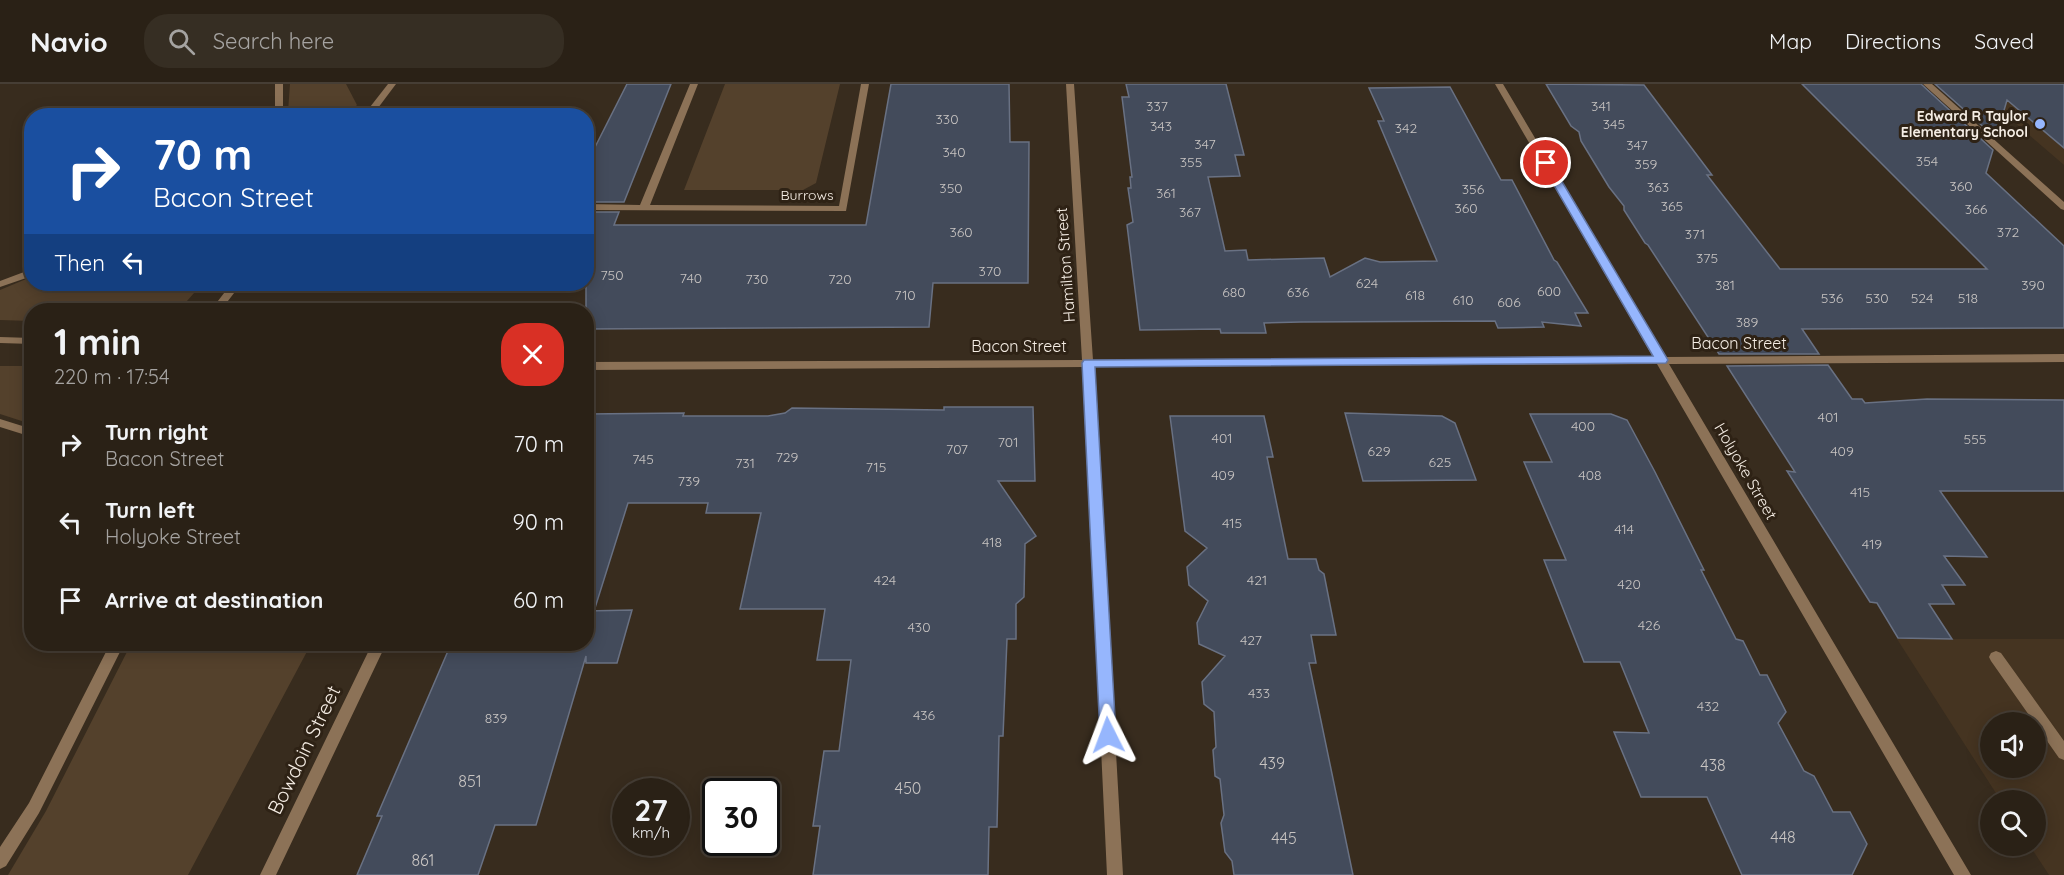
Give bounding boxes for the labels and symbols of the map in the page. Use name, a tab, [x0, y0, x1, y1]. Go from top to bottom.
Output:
house number: 337	[1146, 97, 1168, 115]
house number: 341	[1591, 97, 1611, 115]
place label: Edward R Taylor Elementary School	[1901, 107, 2028, 141]
house number: 330	[935, 110, 959, 128]
house number: 345	[1603, 115, 1625, 133]
house number: 343	[1150, 117, 1172, 135]
marker: Edward R Taylor Elementary School	[2033, 117, 2047, 131]
house number: 342	[1395, 119, 1417, 137]
house number: 347	[1194, 135, 1216, 153]
house number: 347	[1626, 136, 1648, 154]
pin	[1520, 137, 1571, 188]
house number: 340	[942, 143, 966, 161]
house number: 354	[1916, 152, 1938, 170]
house number: 355	[1180, 153, 1202, 171]
house number: 359	[1635, 155, 1658, 173]
house number: 360	[1949, 177, 1973, 195]
house number: 363	[1647, 178, 1669, 196]
house number: 350	[939, 179, 963, 197]
house number: 356	[1462, 180, 1485, 198]
house number: 361	[1156, 184, 1176, 202]
street label: Burrows	[780, 186, 834, 204]
house number: 365	[1661, 197, 1683, 215]
house number: 360	[1454, 199, 1478, 217]
house number: 366	[1965, 200, 1988, 218]
house number: 367	[1179, 203, 1201, 221]
street label: Hamilton Street	[1051, 207, 1079, 323]
house number: 360	[949, 223, 973, 241]
house number: 372	[1997, 223, 2019, 241]
house number: 371	[1685, 225, 1705, 243]
house number: 375	[1696, 249, 1718, 267]
house number: 370	[979, 262, 1001, 280]
house number: 750	[600, 266, 624, 284]
house number: 740	[680, 269, 702, 287]
house number: 730	[746, 270, 768, 288]
house number: 720	[828, 270, 852, 288]
house number: 624	[1356, 274, 1378, 292]
house number: 381	[1715, 276, 1735, 294]
house number: 390	[2021, 276, 2045, 294]
house number: 600	[1537, 282, 1561, 300]
house number: 680	[1222, 283, 1246, 301]
house number: 636	[1287, 283, 1310, 301]
house number: 710	[894, 286, 916, 304]
house number: 618	[1405, 286, 1425, 304]
house number: 536	[1821, 289, 1844, 307]
house number: 530	[1865, 289, 1889, 307]
house number: 524	[1911, 289, 1933, 307]
house number: 518	[1958, 289, 1978, 307]
house number: 610	[1453, 291, 1473, 309]
house number: 606	[1497, 293, 1521, 311]
house number: 389	[1736, 313, 1759, 331]
street label: Bacon Street	[1691, 333, 1787, 353]
street label: Bacon Street	[971, 336, 1067, 356]
house number: 401	[1818, 408, 1838, 426]
house number: 400	[1571, 417, 1595, 435]
street label: Holyoke Street	[1710, 419, 1782, 523]
house number: 401	[1212, 429, 1232, 447]
house number: 555	[1964, 430, 1986, 448]
house number: 701	[998, 433, 1018, 451]
house number: 707	[946, 440, 968, 458]
house number: 629	[1367, 442, 1391, 460]
house number: 409	[1830, 442, 1854, 460]
house number: 729	[776, 448, 799, 466]
house number: 745	[632, 450, 654, 468]
house number: 625	[1429, 453, 1451, 471]
house number: 731	[735, 454, 755, 472]
house number: 715	[866, 458, 886, 476]
house number: 409	[1211, 466, 1235, 484]
house number: 408	[1578, 466, 1602, 484]
house number: 739	[678, 472, 700, 490]
house number: 415	[1850, 483, 1870, 501]
house number: 415	[1222, 514, 1242, 532]
house number: 414	[1614, 520, 1634, 538]
house number: 418	[982, 533, 1002, 551]
house number: 419	[1862, 535, 1882, 553]
house number: 424	[874, 571, 896, 589]
house number: 421	[1247, 571, 1267, 589]
house number: 420	[1617, 575, 1641, 593]
house number: 426	[1638, 616, 1661, 634]
house number: 430	[907, 618, 931, 636]
house number: 427	[1240, 631, 1262, 649]
street label: Bowdoin Street	[262, 681, 346, 818]
house number: 433	[1248, 684, 1270, 702]
house number: 432	[1697, 697, 1719, 715]
position arrow	[1076, 703, 1140, 767]
house number: 436	[913, 706, 936, 724]
house number: 839	[485, 709, 508, 727]
house number: 439	[1259, 753, 1285, 773]
house number: 438	[1700, 755, 1726, 775]
house number: 851	[458, 771, 482, 791]
speed limit sign: 30	[702, 778, 780, 856]
house number: 450	[895, 778, 921, 798]
house number: 448	[1770, 827, 1796, 847]
house number: 445	[1271, 828, 1297, 848]
house number: 861	[411, 850, 435, 870]

